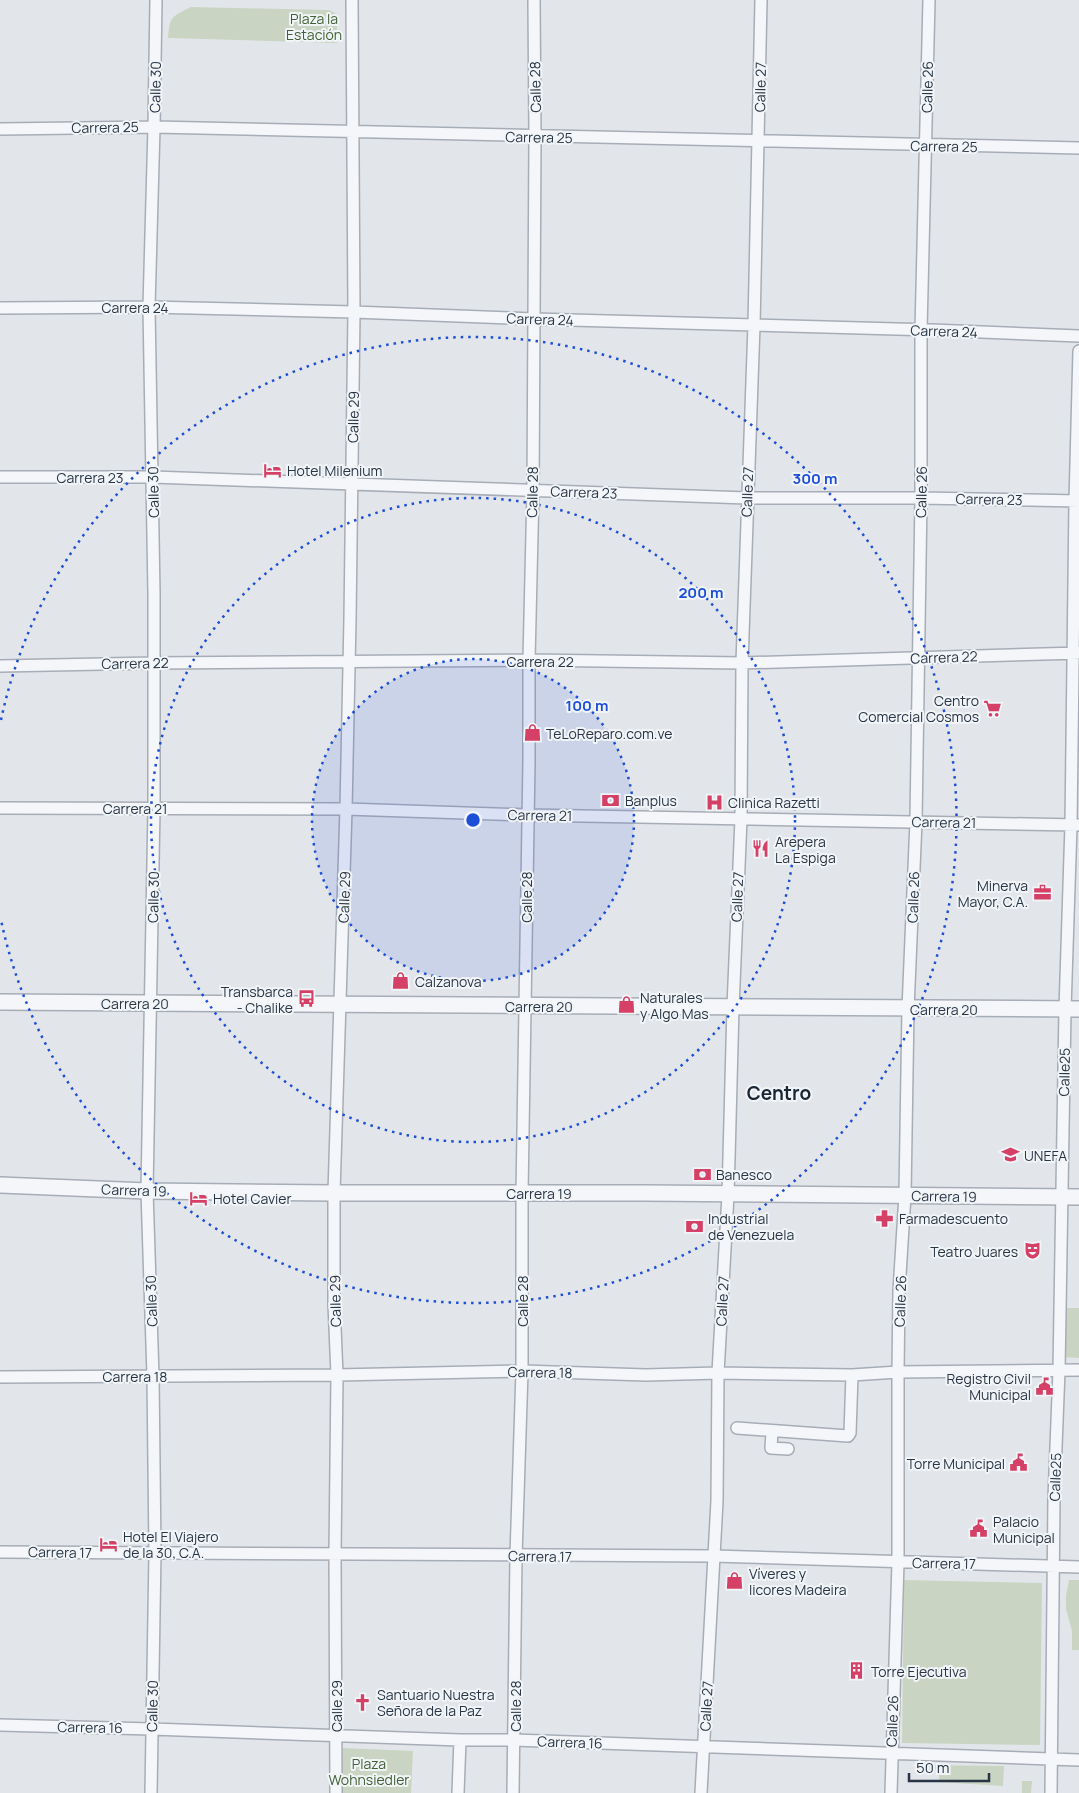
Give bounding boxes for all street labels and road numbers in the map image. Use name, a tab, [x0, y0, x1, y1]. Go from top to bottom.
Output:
street label: Calle 30	[145, 61, 165, 113]
street label: Calle 28	[525, 61, 545, 113]
street label: Calle 26	[917, 61, 937, 113]
street label: Calle 27	[750, 62, 770, 112]
street label: Carrera 25	[71, 117, 139, 137]
street label: Carrera 25	[505, 127, 573, 147]
street label: Carrera 25	[910, 136, 978, 156]
street label: Carrera 24	[101, 298, 169, 317]
street label: Carrera 24	[506, 308, 574, 330]
street label: Carrera 24	[910, 320, 978, 342]
street label: Calle 29	[343, 391, 363, 443]
street label: Calle 30	[143, 466, 163, 518]
street label: Calle 28	[522, 466, 542, 518]
street label: Calle 26	[911, 466, 931, 518]
street label: Calle 27	[737, 467, 757, 517]
street label: Carrera 23	[57, 468, 124, 487]
street label: Carrera 23	[550, 481, 618, 503]
street label: Carrera 23	[955, 489, 1023, 509]
street label: Carrera 22	[910, 646, 978, 668]
street label: Carrera 22	[506, 652, 574, 671]
street label: Carrera 22	[101, 653, 169, 673]
street label: Carrera 21	[103, 799, 167, 818]
street label: Carrera 21	[507, 805, 573, 825]
street label: Carrera 21	[911, 812, 977, 832]
street label: Calle 30	[143, 871, 163, 923]
street label: Calle 29	[334, 871, 354, 923]
street label: Calle 28	[517, 871, 536, 923]
street label: Calle 26	[903, 871, 923, 923]
street label: Calle 27	[727, 872, 747, 922]
street label: Carrera 20	[101, 994, 169, 1013]
street label: Carrera 20	[505, 997, 573, 1016]
street label: Carrera 20	[910, 1000, 978, 1019]
street label: Calle25	[1054, 1048, 1074, 1096]
street label: Carrera 19	[101, 1179, 167, 1201]
street label: Carrera 19	[506, 1184, 572, 1203]
street label: Carrera 19	[911, 1186, 977, 1206]
street label: Calle 30	[141, 1275, 161, 1327]
street label: Calle 29	[325, 1275, 345, 1327]
street label: Calle 28	[513, 1275, 532, 1327]
street label: Calle 27	[711, 1275, 733, 1327]
street label: Calle 26	[890, 1275, 910, 1327]
street label: Carrera 18	[507, 1362, 573, 1382]
street label: Carrera 18	[103, 1367, 167, 1386]
street label: Calle25	[1045, 1452, 1065, 1502]
street label: Carrera 17	[28, 1542, 92, 1562]
street label: Carrera 17	[508, 1546, 572, 1566]
street label: Carrera 17	[912, 1553, 976, 1573]
street label: Calle 30	[142, 1680, 162, 1732]
street label: Calle 29	[327, 1680, 346, 1732]
street label: Calle 28	[506, 1680, 525, 1732]
street label: Calle 27	[695, 1680, 717, 1732]
street label: Calle 26	[882, 1695, 902, 1747]
street label: Carrera 16	[57, 1717, 123, 1737]
street label: Carrera 16	[537, 1731, 603, 1753]

